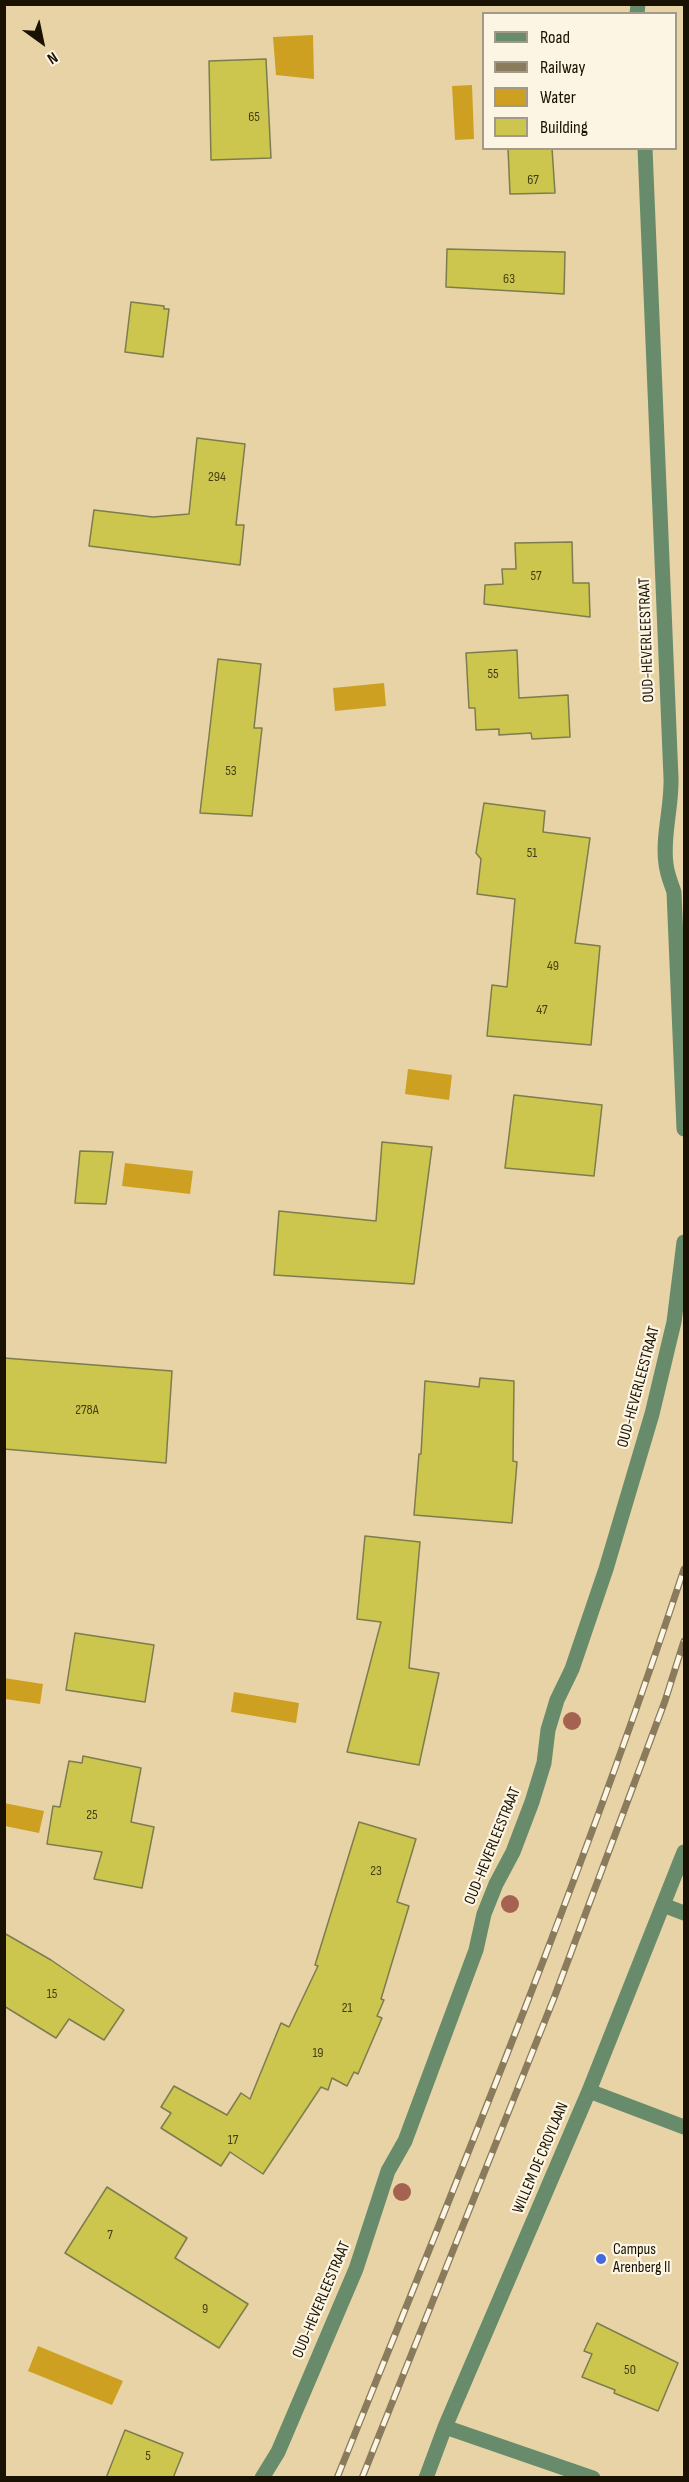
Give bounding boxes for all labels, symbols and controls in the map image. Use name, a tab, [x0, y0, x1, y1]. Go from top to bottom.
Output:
north arrow	[12, 12, 72, 72]
legend	[482, 12, 677, 150]
text: Road	[540, 27, 570, 48]
text: N	[43, 47, 61, 68]
text: Railway	[540, 57, 585, 78]
text: Water	[540, 87, 576, 108]
house number: 65	[248, 109, 260, 125]
text: Building	[540, 117, 588, 138]
house number: 67	[527, 172, 539, 188]
house number: 63	[503, 271, 515, 287]
house number: 294	[208, 469, 226, 485]
house number: 57	[530, 568, 542, 584]
street label: OUD-HEVERLEESTRAAT	[635, 577, 659, 703]
house number: 55	[487, 666, 499, 682]
house number: 53	[225, 763, 237, 779]
house number: 51	[527, 845, 537, 861]
house number: 49	[547, 958, 559, 974]
house number: 47	[536, 1002, 548, 1018]
street label: OUD-HEVERLEESTRAAT	[614, 1324, 664, 1450]
house number: 278A	[75, 1402, 99, 1418]
street label: OUD-HEVERLEESTRAAT	[461, 1785, 525, 1907]
house number: 25	[86, 1807, 98, 1823]
house number: 23	[370, 1863, 382, 1879]
house number: 15	[47, 1986, 57, 2002]
house number: 21	[342, 2000, 352, 2016]
house number: 19	[312, 2045, 324, 2061]
street label: WILLEM DE CROYLAAN	[509, 2100, 573, 2216]
house number: 17	[228, 2132, 238, 2148]
house number: 7	[107, 2227, 113, 2243]
street label: OUD-HEVERLEESTRAAT	[289, 2239, 355, 2361]
place label: Campus Arenberg II	[613, 2240, 670, 2278]
marker: Campus Arenberg II	[594, 2252, 608, 2266]
house number: 9	[202, 2301, 208, 2317]
house number: 50	[624, 2362, 636, 2378]
house number: 5	[145, 2448, 151, 2464]

